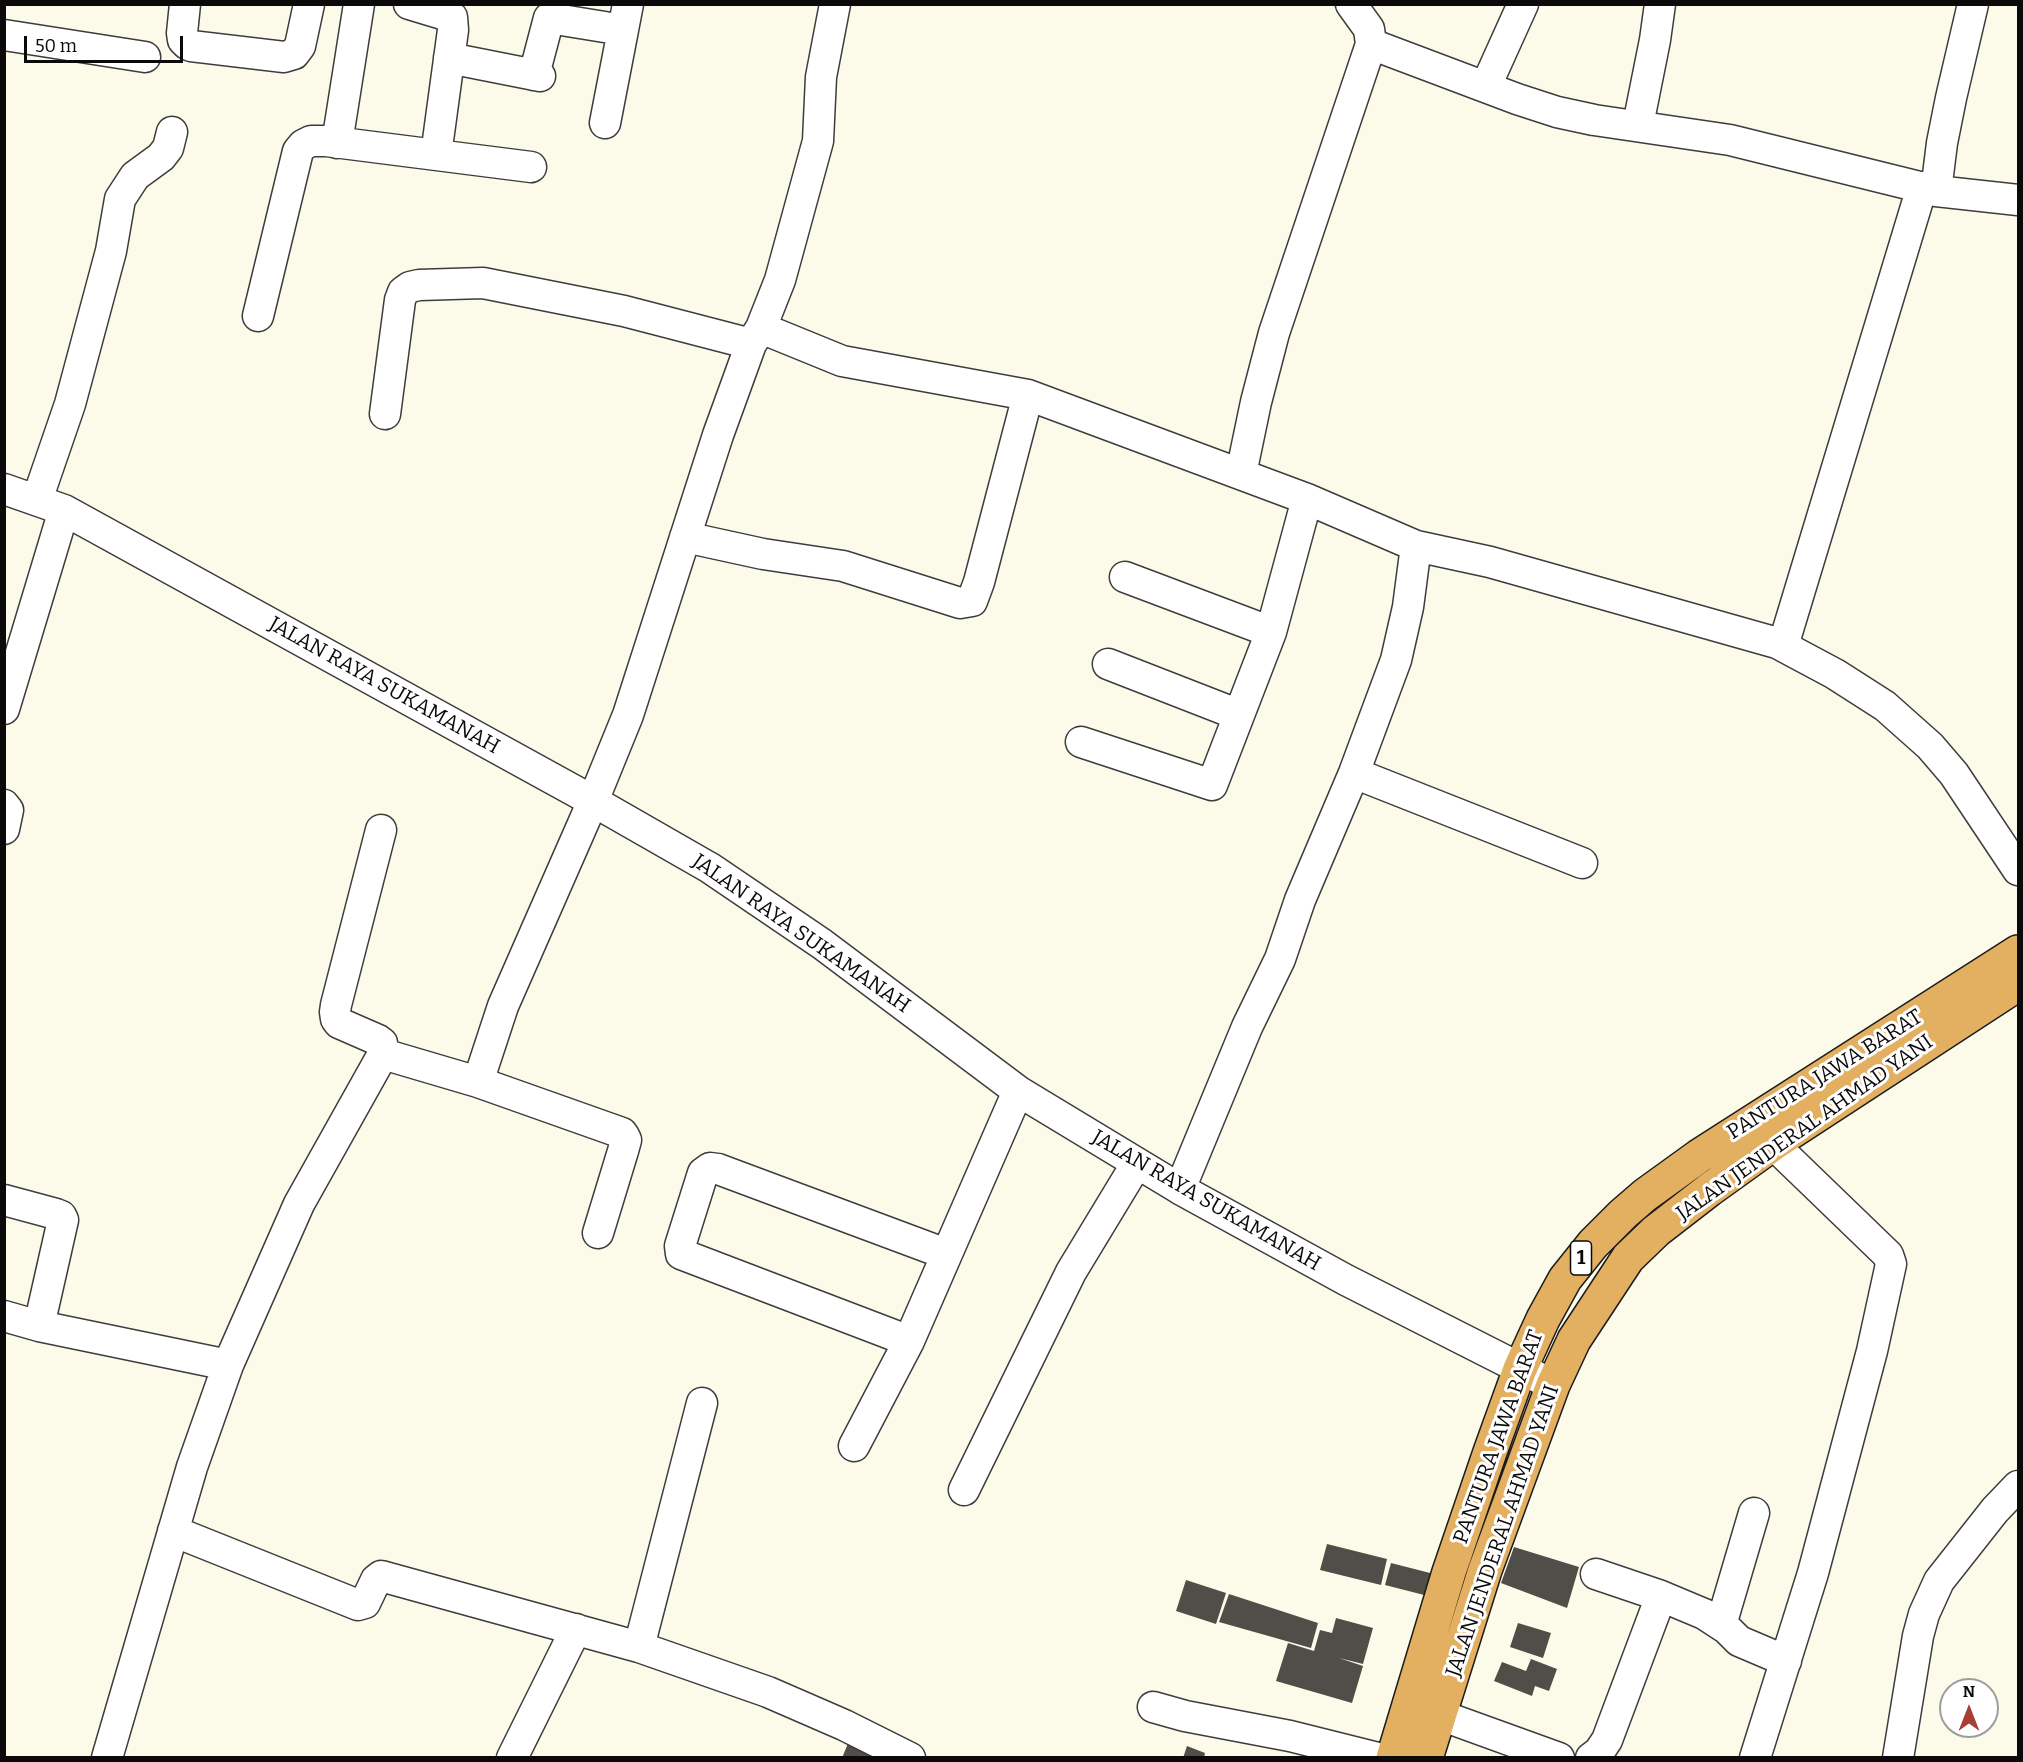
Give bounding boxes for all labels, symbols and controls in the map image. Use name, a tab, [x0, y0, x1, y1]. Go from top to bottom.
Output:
scale bar	[27, 24, 186, 62]
text: 50 m	[35, 35, 77, 57]
street label: JALAN RAYA SUKAMANAH	[264, 612, 504, 760]
street label: JALAN RAYA SUKAMANAH	[687, 849, 915, 1019]
street label: PANTURA JAWA BARAT	[1723, 1005, 1927, 1145]
street label: JALAN JENDERAL AHMAD YANI	[1672, 1030, 1938, 1226]
street label: JALAN RAYA SUKAMANAH	[1087, 1125, 1325, 1277]
road number: 1	[1570, 1241, 1592, 1275]
street label: PANTURA JAWA BARAT	[1449, 1327, 1549, 1547]
street label: JALAN JENDERAL AHMAD YANI	[1441, 1382, 1565, 1680]
north arrow	[1939, 1678, 1999, 1738]
text: N	[1963, 1682, 1975, 1701]

